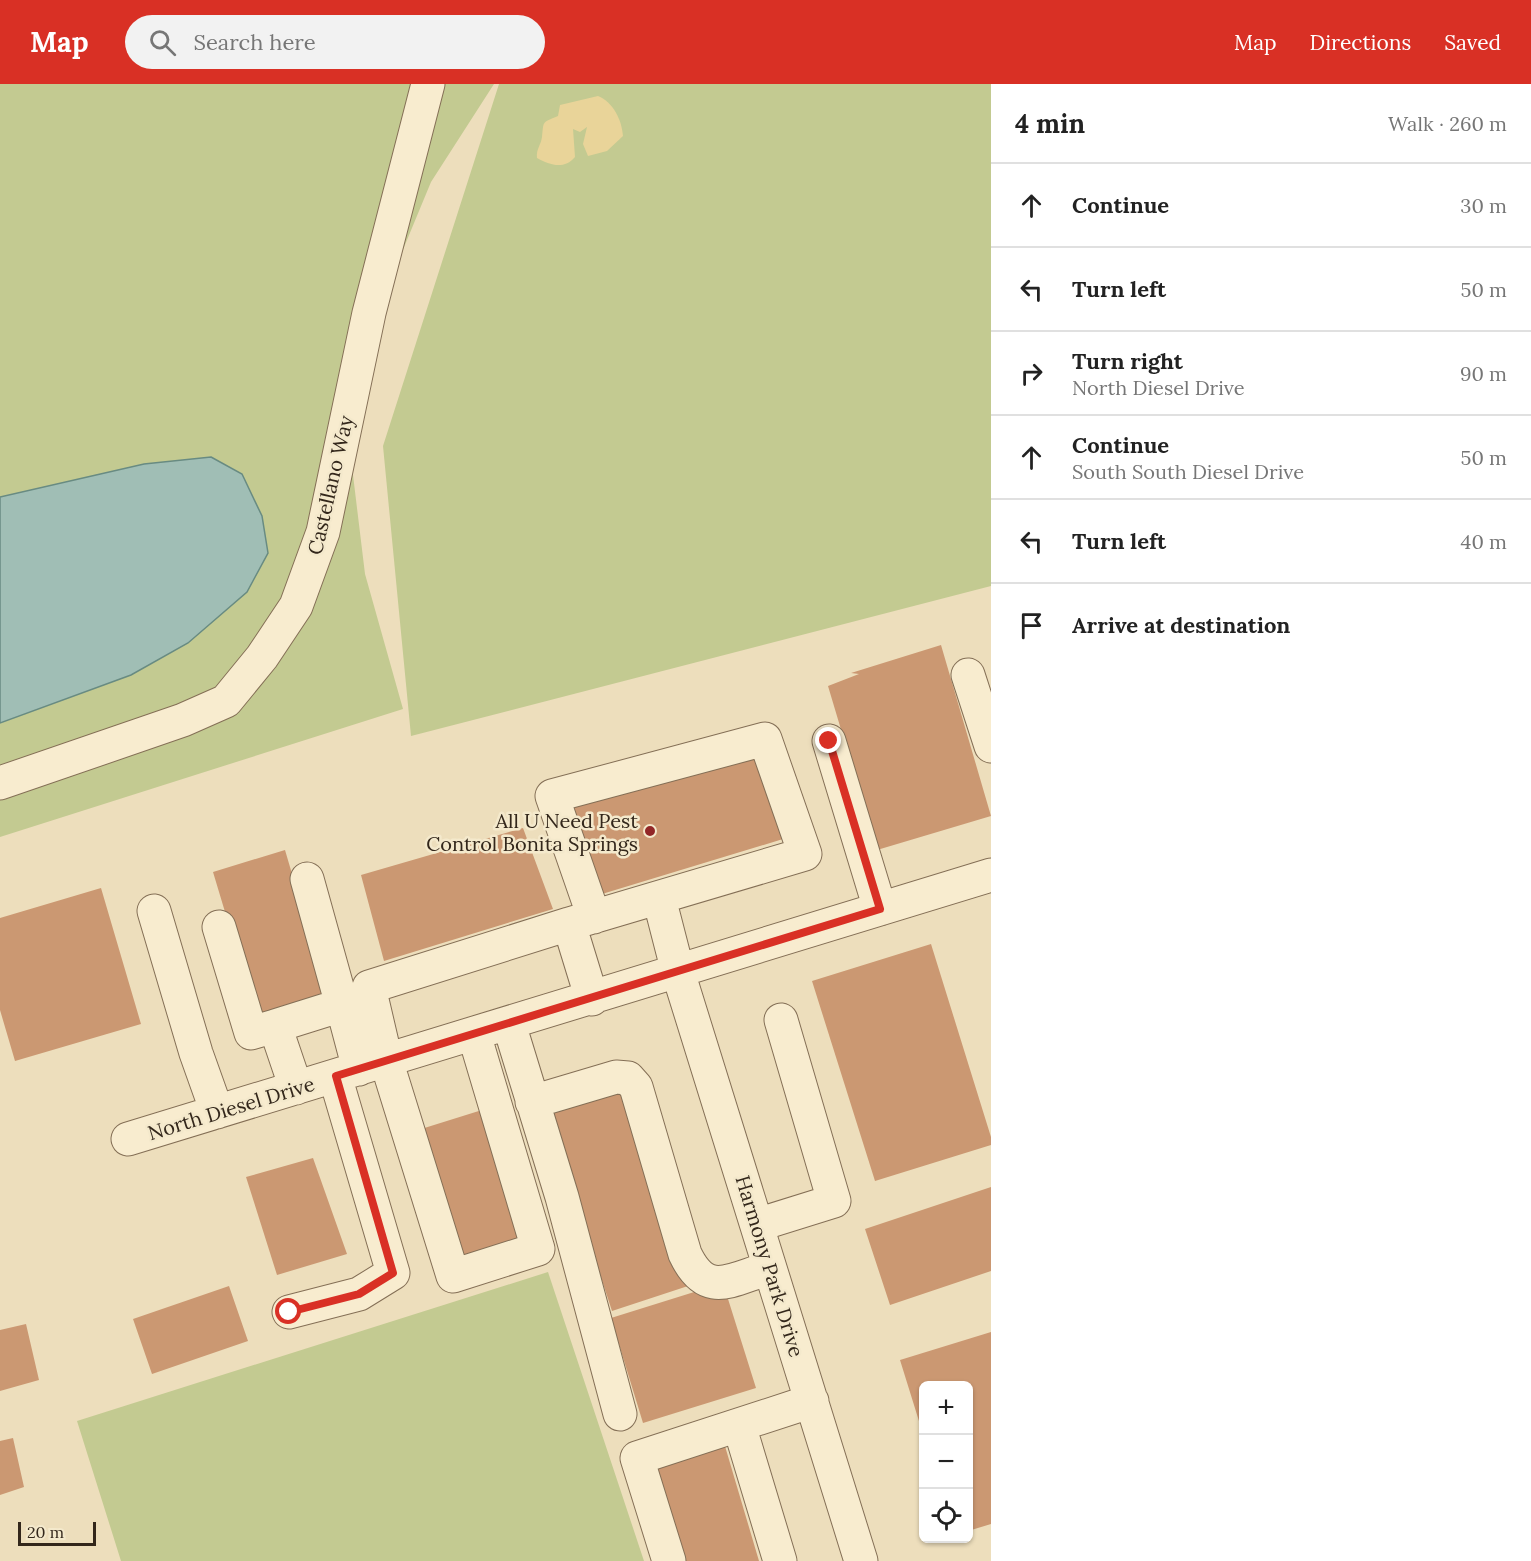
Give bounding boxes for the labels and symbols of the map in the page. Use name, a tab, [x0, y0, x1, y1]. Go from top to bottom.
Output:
street label: Castellano Way	[302, 412, 358, 557]
route end	[815, 727, 841, 753]
place label: All U Need Pest Control Bonita Springs	[426, 808, 638, 856]
marker: All U Need Pest Control Bonita Springs	[643, 824, 657, 838]
street label: North Diesel Drive	[145, 1071, 317, 1145]
street label: Harmony Park Drive	[730, 1172, 810, 1360]
route start	[275, 1298, 301, 1324]
scale bar	[18, 1519, 96, 1546]

